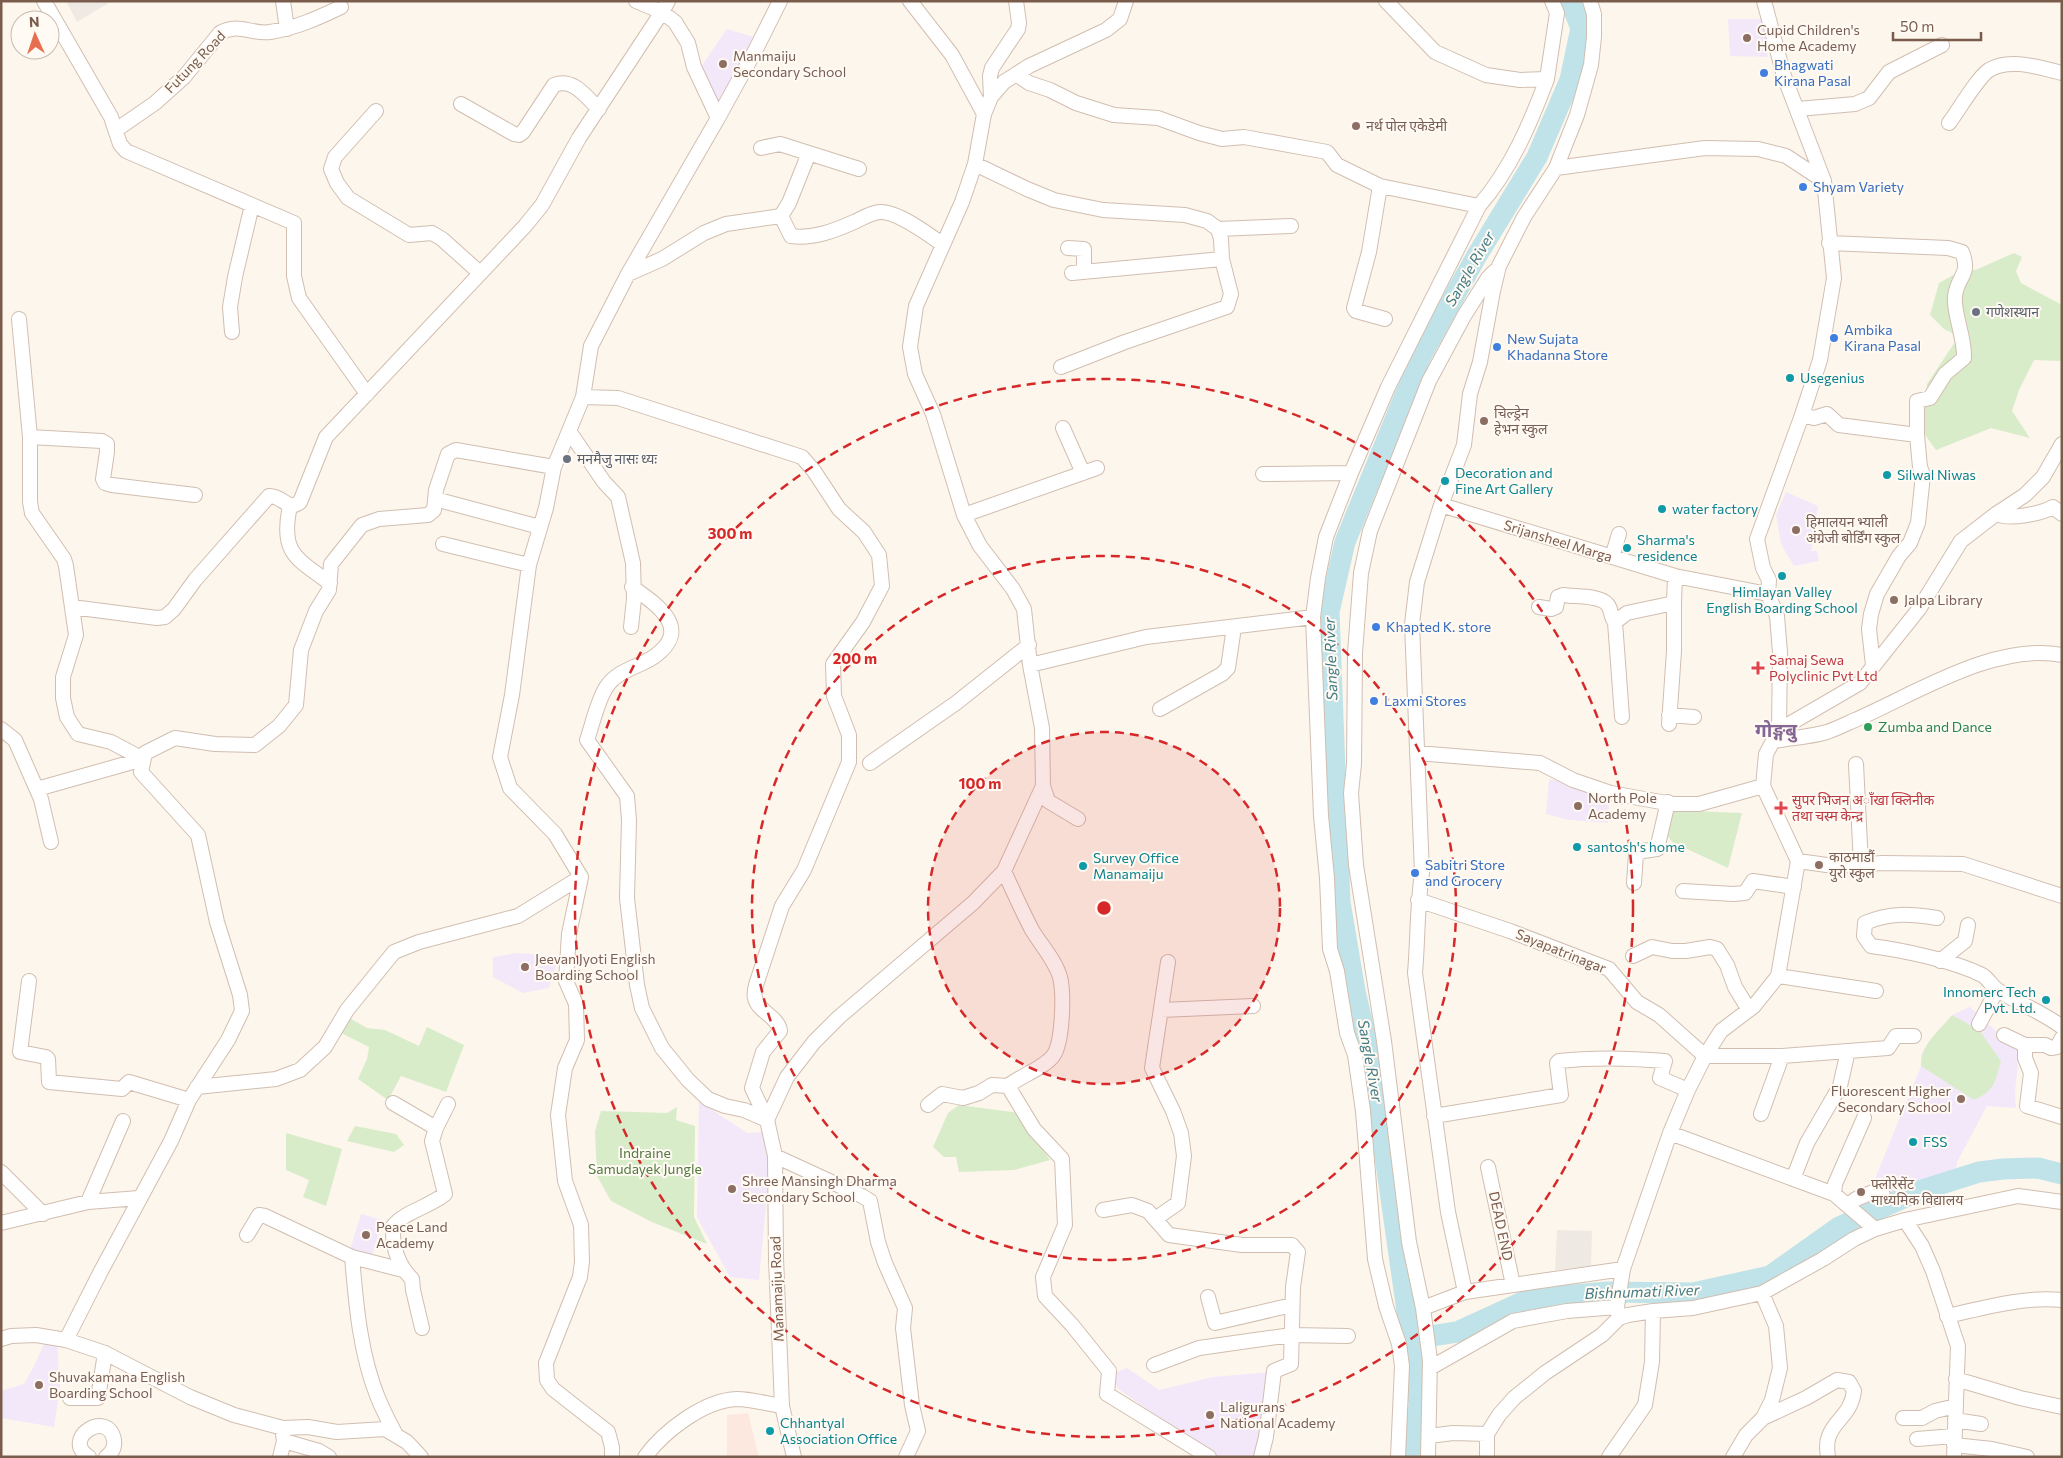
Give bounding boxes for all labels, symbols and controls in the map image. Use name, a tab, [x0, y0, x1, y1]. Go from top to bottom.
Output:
north arrow	[10, 10, 60, 60]
scale bar	[1893, 10, 1980, 42]
text: N	[29, 13, 40, 30]
text: 50 m	[1900, 17, 1934, 35]
place label: Cupid Children's Home Academy	[1757, 21, 1860, 54]
street label: Futung Road	[161, 27, 229, 96]
marker: Cupid Children's Home Academy	[1741, 32, 1753, 44]
place label: Manmaiju Secondary School	[733, 47, 846, 80]
place label: Bhagwati Kirana Pasal	[1774, 56, 1851, 89]
marker: Manmaiju Secondary School	[717, 58, 729, 70]
marker: Bhagwati Kirana Pasal	[1758, 67, 1770, 79]
place label: नर्थ पोल एकेडेमी	[1366, 117, 1448, 134]
marker: नर्थ पोल एकेडेमी	[1350, 120, 1362, 132]
place label: Shyam Variety	[1813, 178, 1904, 195]
marker: Shyam Variety	[1797, 181, 1809, 193]
water label: Sangle River	[1441, 227, 1498, 309]
place label: गणेशस्थान	[1986, 303, 2039, 320]
marker: गणेशस्थान	[1970, 306, 1982, 318]
place label: Ambika Kirana Pasal	[1844, 321, 1921, 354]
place label: New Sujata Khadanna Store	[1507, 330, 1608, 363]
marker: Ambika Kirana Pasal	[1828, 332, 1840, 344]
marker: New Sujata Khadanna Store	[1491, 341, 1503, 353]
place label: Usegenius	[1800, 369, 1865, 386]
marker: Usegenius	[1784, 372, 1796, 384]
place label: चिल्ड्रेन हेभन स्कुल	[1494, 404, 1548, 439]
marker: चिल्ड्रेन हेभन स्कुल	[1478, 415, 1490, 427]
place label: मनमैजु नासः ध्यः	[577, 450, 658, 469]
marker: मनमैजु नासः ध्यः	[561, 453, 573, 465]
place label: Decoration and Fine Art Gallery	[1455, 464, 1553, 497]
place label: Silwal Niwas	[1897, 466, 1976, 483]
marker: Silwal Niwas	[1881, 469, 1893, 481]
marker: Decoration and Fine Art Gallery	[1439, 475, 1451, 487]
place label: water factory	[1672, 500, 1758, 517]
marker: water factory	[1656, 503, 1668, 515]
place label: हिमालयन भ्याली अंग्रेजी बोर्डिंग स्कुल	[1806, 513, 1901, 548]
street label: Srijansheel Marga	[1502, 516, 1615, 565]
text: 300 m	[708, 524, 752, 542]
marker: हिमालयन भ्याली अंग्रेजी बोर्डिंग स्कुल	[1790, 524, 1802, 536]
place label: Sharma's residence	[1637, 531, 1698, 564]
marker: Sharma's residence	[1621, 542, 1633, 554]
marker: Himlayan Valley English Boarding School	[1776, 570, 1788, 582]
place label: Himlayan Valley English Boarding School	[1706, 583, 1858, 616]
place label: Jalpa Library	[1904, 591, 1983, 608]
marker: Jalpa Library	[1888, 594, 1900, 606]
water label: Sangle River	[1320, 616, 1340, 701]
place label: Khapted K. store	[1386, 618, 1491, 635]
marker: Khapted K. store	[1370, 621, 1382, 633]
text: 200 m	[833, 649, 877, 667]
place label: Samaj Sewa Polyclinic Pvt Ltd	[1769, 651, 1878, 684]
marker: Samaj Sewa Polyclinic Pvt Ltd	[1751, 661, 1765, 675]
place label: Laxmi Stores	[1384, 692, 1466, 709]
marker: Laxmi Stores	[1368, 695, 1380, 707]
district label: गोङ्गबु	[1755, 718, 1798, 743]
place label: Zumba and Dance	[1878, 718, 1992, 735]
marker: Zumba and Dance	[1862, 721, 1874, 733]
text: 100 m	[959, 774, 1001, 792]
place label: North Pole Academy	[1588, 789, 1657, 822]
place label: सुपर भिजन अाँखा क्लिनीक तथा चस्म केन्द्र	[1792, 791, 1934, 824]
marker: North Pole Academy	[1572, 800, 1584, 812]
marker: सुपर भिजन अाँखा क्लिनीक तथा चस्म केन्द्र	[1774, 801, 1788, 815]
place label: santosh's home	[1587, 838, 1685, 855]
marker: santosh's home	[1571, 841, 1583, 853]
place label: काठमाडौं युरो स्कुल	[1829, 848, 1875, 883]
place label: Survey Office Manamaiju	[1093, 849, 1179, 882]
place label: Sabitri Store and Grocery	[1425, 856, 1505, 889]
marker: काठमाडौं युरो स्कुल	[1813, 859, 1825, 871]
marker: Survey Office Manamaiju	[1077, 860, 1089, 872]
marker: Sabitri Store and Grocery	[1409, 867, 1421, 879]
centre of rings	[1095, 899, 1113, 917]
street label: Sayapatrinagar	[1513, 925, 1609, 977]
place label: Jeevan Jyoti English Boarding School	[535, 950, 656, 983]
marker: Jeevan Jyoti English Boarding School	[519, 961, 531, 973]
place label: Innomerc Tech Pvt. Ltd.	[1943, 983, 2036, 1016]
marker: Innomerc Tech Pvt. Ltd.	[2040, 994, 2052, 1006]
water label: Sangle River	[1355, 1018, 1387, 1104]
place label: Fluorescent Higher Secondary School	[1831, 1082, 1951, 1115]
marker: Fluorescent Higher Secondary School	[1955, 1093, 1967, 1105]
place label: FSS	[1923, 1133, 1947, 1150]
marker: FSS	[1907, 1136, 1919, 1148]
park label: Indraine Samudayek Jungle	[588, 1144, 702, 1177]
place label: Shree Mansingh Dharma Secondary School	[742, 1172, 897, 1205]
place label: फ्लोरेसेंट माध्यमिक विद्यालय	[1871, 1175, 1964, 1208]
marker: Shree Mansingh Dharma Secondary School	[726, 1183, 738, 1195]
marker: फ्लोरेसेंट माध्यमिक विद्यालय	[1855, 1186, 1867, 1198]
street label: DEAD END	[1486, 1190, 1517, 1262]
place label: Peace Land Academy	[376, 1218, 448, 1251]
marker: Peace Land Academy	[360, 1229, 372, 1241]
street label: Manamaiju Road	[766, 1236, 787, 1342]
water label: Bishnumati River	[1584, 1280, 1701, 1302]
place label: Shuvakamana English Boarding School	[49, 1368, 185, 1401]
marker: Shuvakamana English Boarding School	[33, 1379, 45, 1391]
place label: Laligurans National Academy	[1220, 1398, 1336, 1431]
marker: Laligurans National Academy	[1204, 1409, 1216, 1421]
place label: Chhantyal Association Office	[780, 1414, 897, 1447]
marker: Chhantyal Association Office	[764, 1425, 776, 1437]

